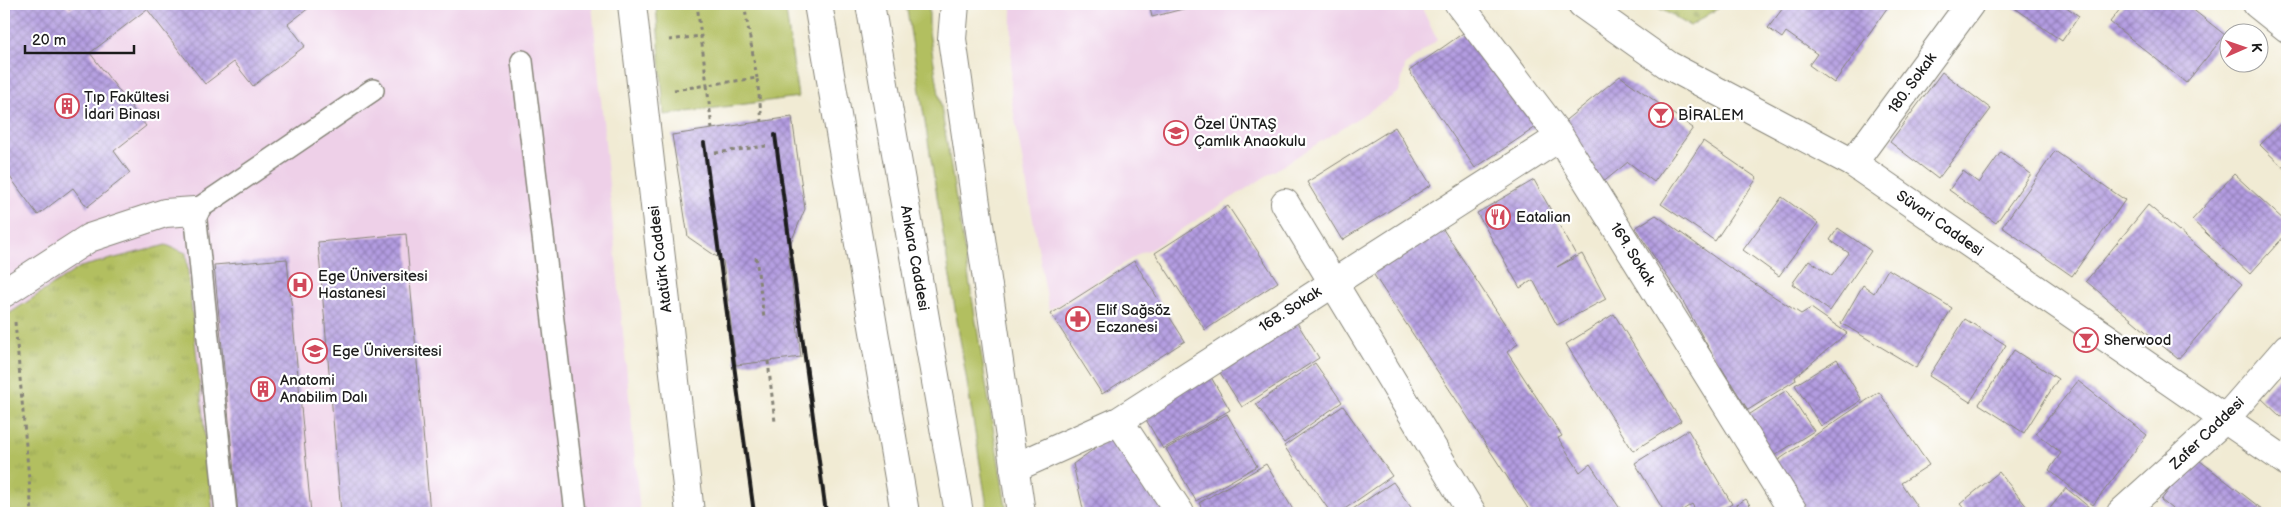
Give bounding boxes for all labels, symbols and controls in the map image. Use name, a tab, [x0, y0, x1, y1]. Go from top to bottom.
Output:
scale bar	[25, 22, 134, 54]
north arrow	[2218, 22, 2268, 72]
text: 20 m	[32, 31, 66, 50]
text: K	[2248, 43, 2265, 53]
street label: 180. Sokak	[1884, 49, 1941, 117]
place label: Tıp Fakültesi İdari Binası	[84, 88, 169, 124]
building icon: Tıp Fakültesi İdari Binası	[54, 93, 80, 119]
bar icon: BİRALEM	[1648, 102, 1674, 128]
place label: BİRALEM	[1678, 106, 1744, 125]
place label: Özel ÜNTAŞ Çamlık Anaokulu	[1194, 115, 1306, 151]
school or university icon: Özel ÜNTAŞ Çamlık Anaokulu	[1163, 120, 1189, 146]
street label: Süvari Caddesi	[1892, 186, 1987, 261]
street label: Atatürk Caddesi	[644, 204, 676, 314]
street label: Ankara Caddesi	[896, 204, 933, 312]
restaurant icon: Eatalian	[1485, 204, 1511, 230]
place label: Eatalian	[1516, 208, 1571, 227]
street label: 169. Sokak	[1606, 219, 1660, 290]
place label: Ege Üniversitesi Hastanesi	[318, 267, 428, 303]
hospital icon: Ege Üniversitesi Hastanesi	[287, 272, 313, 298]
street label: 168. Sokak	[1255, 282, 1326, 337]
place label: Elif Sağsöz Eczanesi	[1096, 301, 1171, 337]
pharmacy icon: Elif Sağsöz Eczanesi	[1065, 306, 1091, 332]
bar icon: Sherwood	[2073, 327, 2099, 353]
place label: Sherwood	[2104, 331, 2171, 350]
school or university icon: Ege Üniversitesi	[302, 338, 328, 364]
place label: Ege Üniversitesi	[332, 342, 442, 361]
place label: Anatomi Anabilim Dalı	[280, 371, 368, 407]
building icon: Anatomi Anabilim Dalı	[250, 376, 276, 402]
street label: Zafer Caddesi	[2165, 393, 2249, 474]

